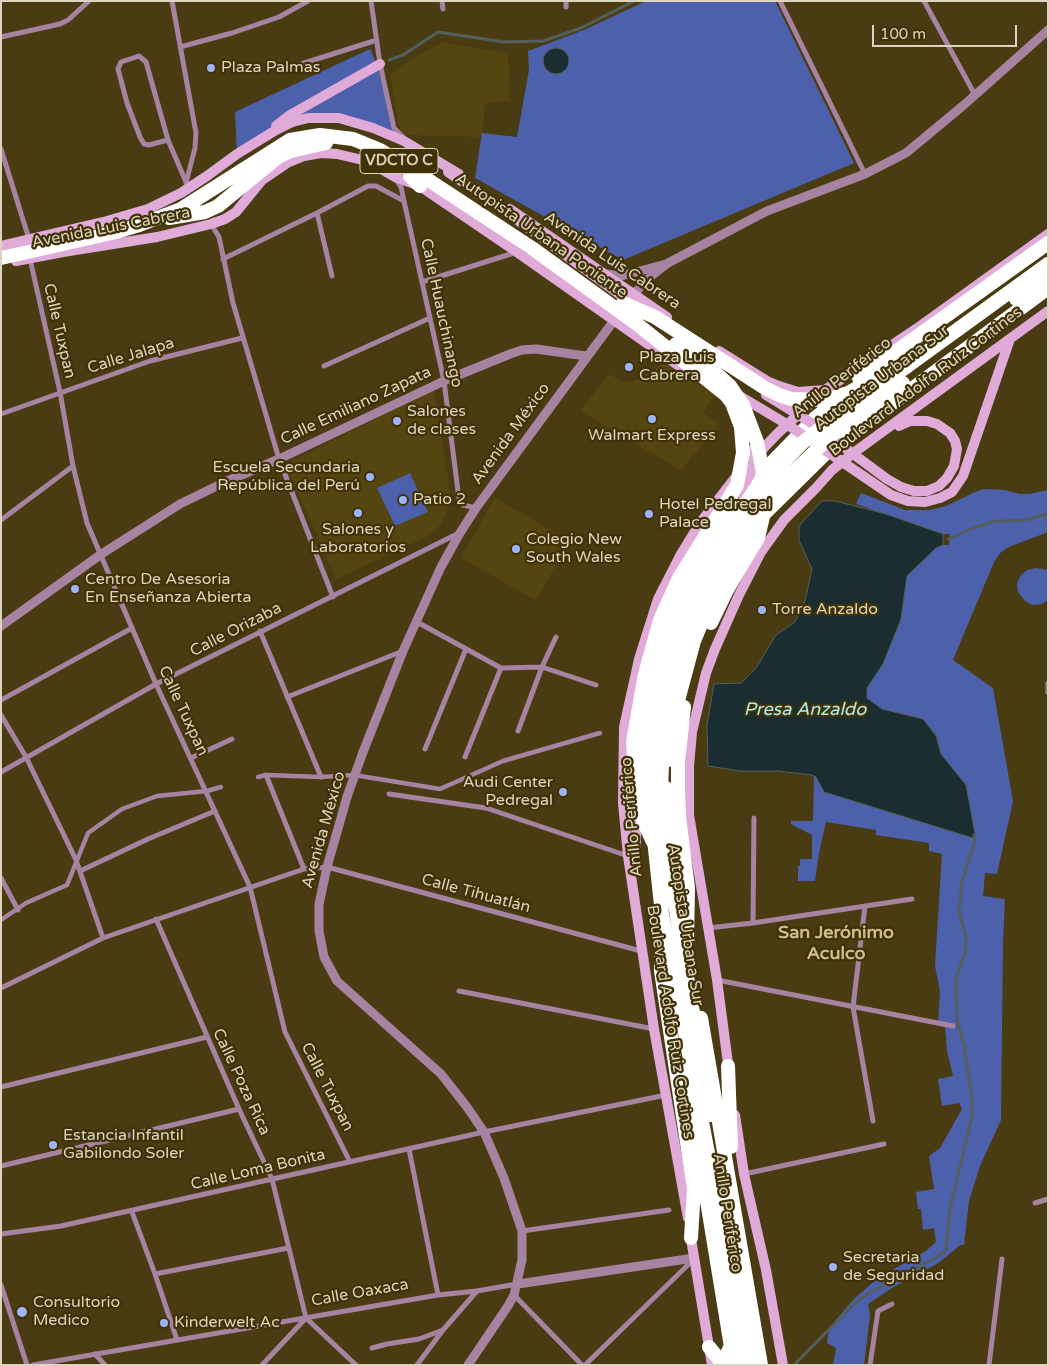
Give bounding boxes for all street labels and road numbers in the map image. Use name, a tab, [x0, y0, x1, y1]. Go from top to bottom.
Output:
road number: VDCTO C	[360, 148, 438, 174]
street label: Autopista Urbana Poniente	[451, 169, 631, 303]
street label: Avenida Luis Cabrera	[30, 203, 192, 253]
street label: Avenida Luis Cabrera	[540, 208, 684, 314]
street label: Calle Huauchinango	[416, 237, 466, 389]
street label: Calle Tuxpan	[39, 282, 79, 380]
street label: Boulevard Adolfo Ruiz Cortines	[826, 303, 1026, 461]
street label: Autopista Urbana Sur	[811, 321, 953, 435]
street label: Anillo Periférico	[789, 333, 895, 423]
street label: Calle Jalapa	[85, 334, 177, 378]
street label: Calle Emiliano Zapata	[278, 363, 434, 449]
street label: Avenida México	[468, 379, 554, 489]
street label: Calle Orizaba	[187, 599, 285, 661]
street label: Calle Tuxpan	[154, 663, 212, 759]
street label: Anillo Periférico	[617, 756, 647, 878]
street label: Avenida México	[298, 769, 350, 891]
street label: Autopista Urbana Sur	[663, 843, 707, 1007]
street label: Calle Tihuatlán	[419, 870, 533, 918]
street label: Boulevard Adolfo Ruiz Cortines	[642, 904, 698, 1140]
street label: Calle Poza Rica	[208, 1026, 274, 1138]
street label: Calle Tuxpan	[296, 1039, 358, 1135]
street label: Calle Loma Bonita	[189, 1145, 327, 1195]
street label: Anillo Periférico	[708, 1152, 746, 1274]
street label: Calle Oaxaca	[310, 1275, 410, 1311]

